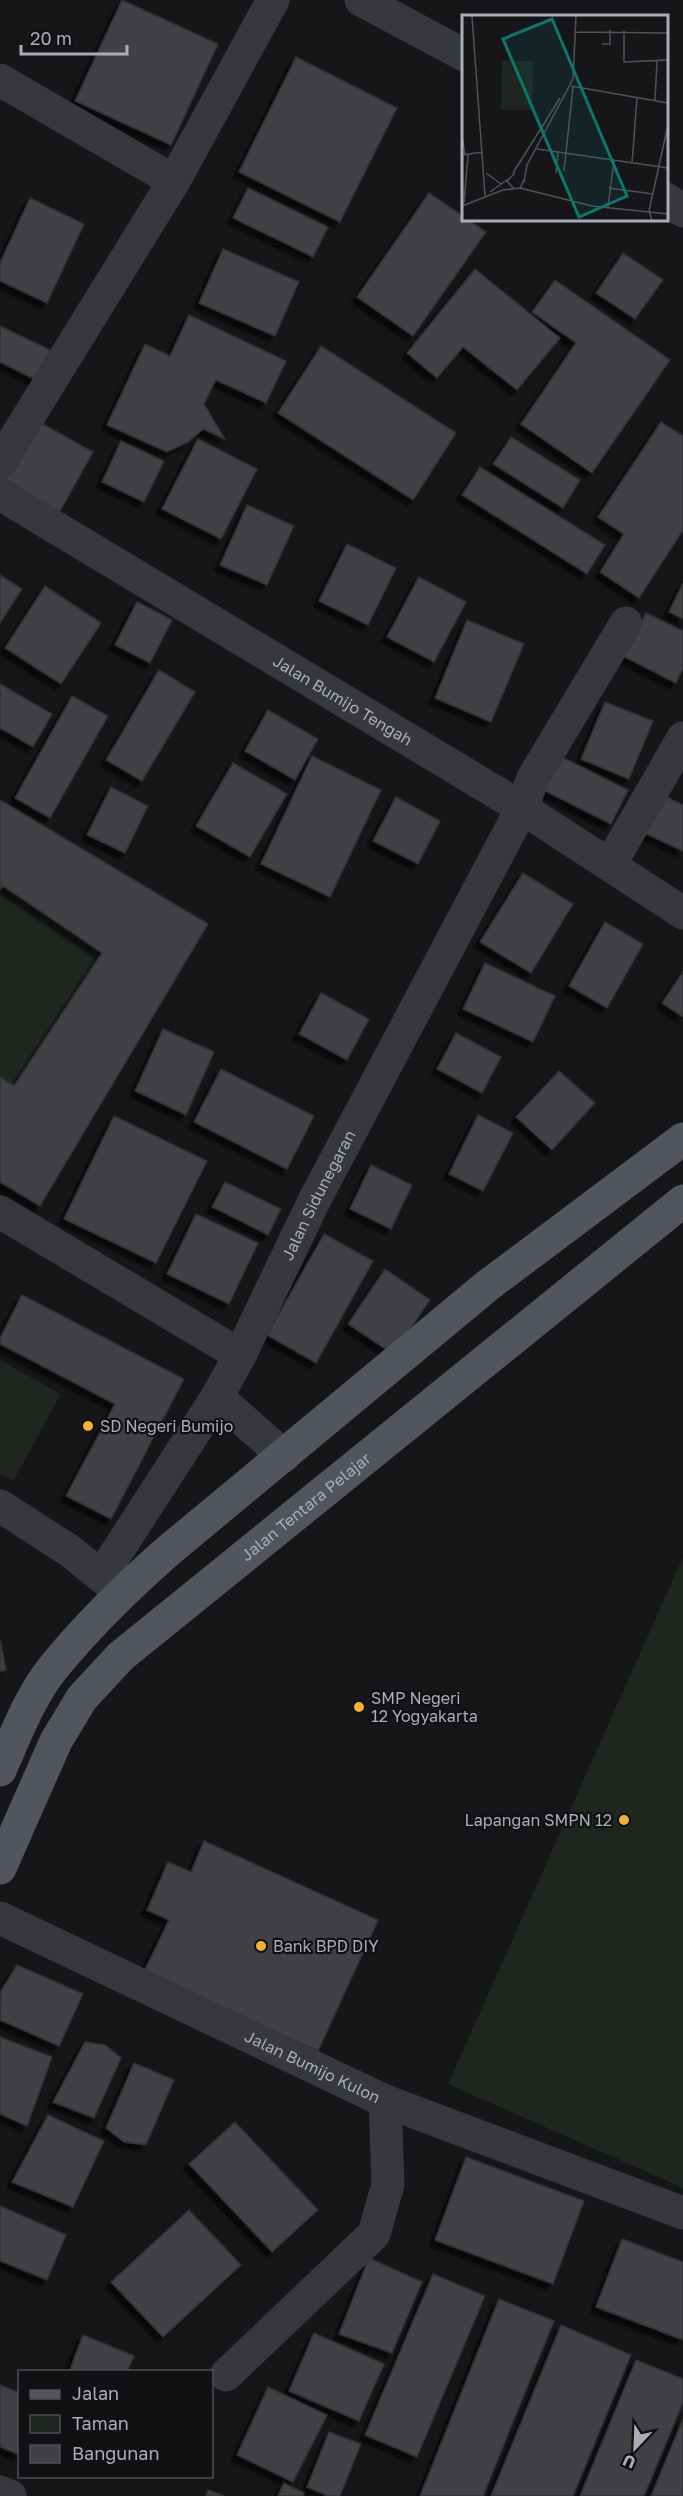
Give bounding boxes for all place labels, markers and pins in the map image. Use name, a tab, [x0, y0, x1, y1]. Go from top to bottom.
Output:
place label: SD Negeri Bumijo	[100, 1416, 233, 1436]
marker: SD Negeri Bumijo	[81, 1419, 95, 1433]
place label: SMP Negeri 12 Yogyakarta	[371, 1688, 478, 1726]
marker: SMP Negeri 12 Yogyakarta	[352, 1700, 366, 1714]
place label: Lapangan SMPN 12	[465, 1810, 612, 1830]
marker: Lapangan SMPN 12	[617, 1813, 631, 1827]
place label: Bank BPD DIY	[273, 1936, 379, 1956]
marker: Bank BPD DIY	[254, 1939, 268, 1953]

